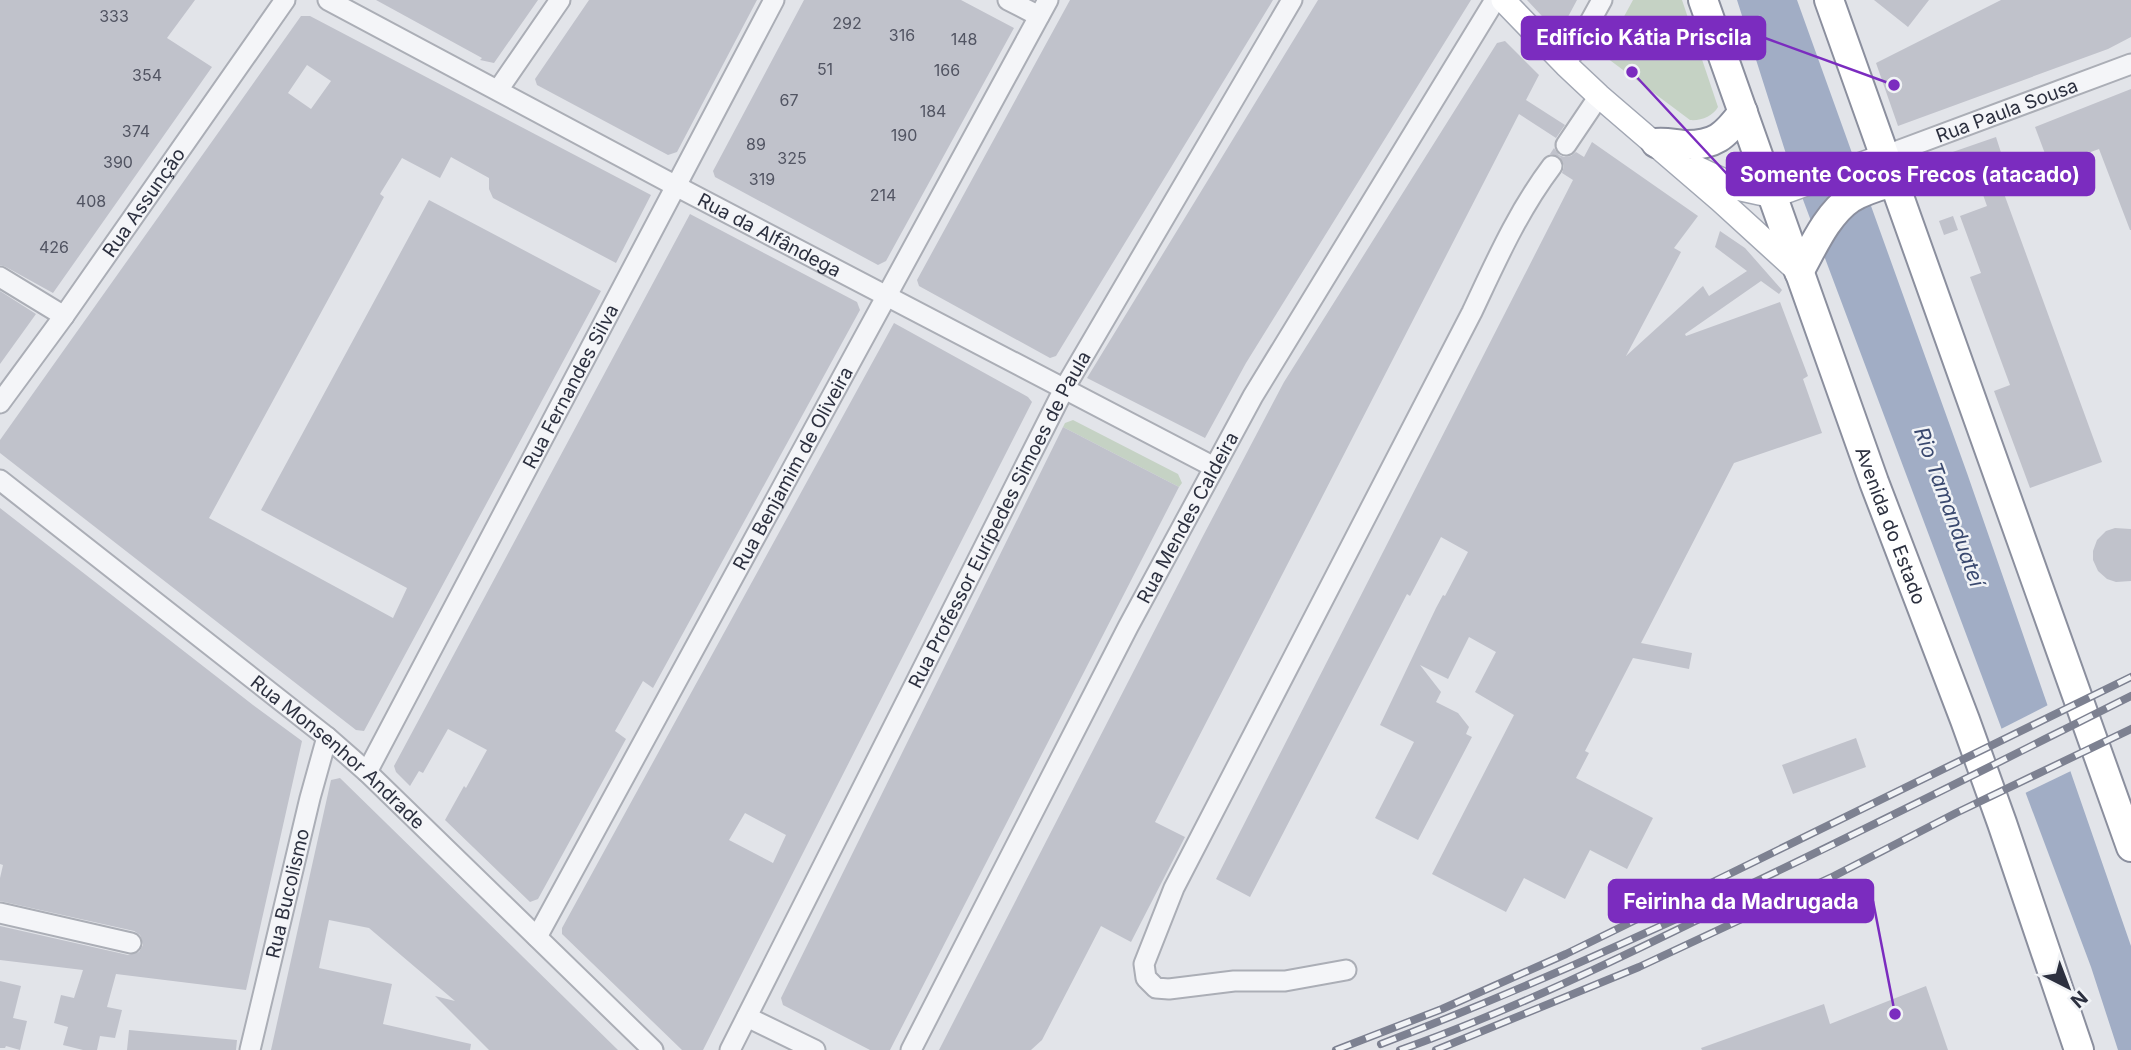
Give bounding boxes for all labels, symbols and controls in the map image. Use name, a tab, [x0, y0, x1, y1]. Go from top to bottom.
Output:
house number: 333	[99, 6, 129, 26]
house number: 292	[832, 13, 862, 33]
callout: Edifício Kátia Priscila	[1522, 17, 1765, 59]
house number: 316	[889, 25, 915, 45]
text: Edifício Kátia Priscila	[1536, 25, 1752, 50]
house number: 148	[951, 29, 977, 49]
house number: 51	[817, 59, 833, 79]
house number: 166	[934, 60, 960, 80]
house number: 354	[132, 65, 162, 85]
street label: Rua Paula Sousa	[1933, 74, 2081, 148]
house number: 67	[780, 90, 798, 110]
house number: 184	[920, 101, 946, 121]
house number: 374	[122, 121, 150, 141]
house number: 190	[891, 125, 917, 145]
house number: 89	[746, 134, 766, 154]
street label: Rua Assunção	[98, 143, 190, 262]
house number: 325	[777, 148, 807, 168]
house number: 390	[103, 152, 133, 172]
callout: Somente Cocos Frecos (atacado)	[1727, 153, 2094, 195]
text: Somente Cocos Frecos (atacado)	[1740, 162, 2080, 187]
house number: 319	[749, 169, 775, 189]
house number: 214	[870, 185, 896, 205]
street label: Rua da Alfândega	[694, 188, 845, 282]
house number: 408	[76, 191, 106, 211]
house number: 426	[39, 237, 69, 257]
street label: Rua Fernandes Silva	[518, 300, 624, 473]
street label: Rua Professor Eurípedes Simoes de Paula	[904, 347, 1096, 692]
street label: Rua Benjamim de Oliveira	[728, 363, 858, 574]
water label: Rio Tamanduateí	[1909, 424, 1991, 592]
street label: Rua Mendes Caldeira	[1132, 428, 1243, 607]
street label: Avenida do Estado	[1850, 444, 1931, 608]
street label: Rua Monsenhor Andrade	[246, 671, 430, 834]
street label: Rua Bucolismo	[261, 826, 314, 961]
callout: Feirinha da Madrugada	[1609, 880, 1873, 922]
text: Feirinha da Madrugada	[1623, 889, 1859, 914]
north arrow	[2033, 952, 2103, 1022]
text: N	[2066, 986, 2092, 1013]

